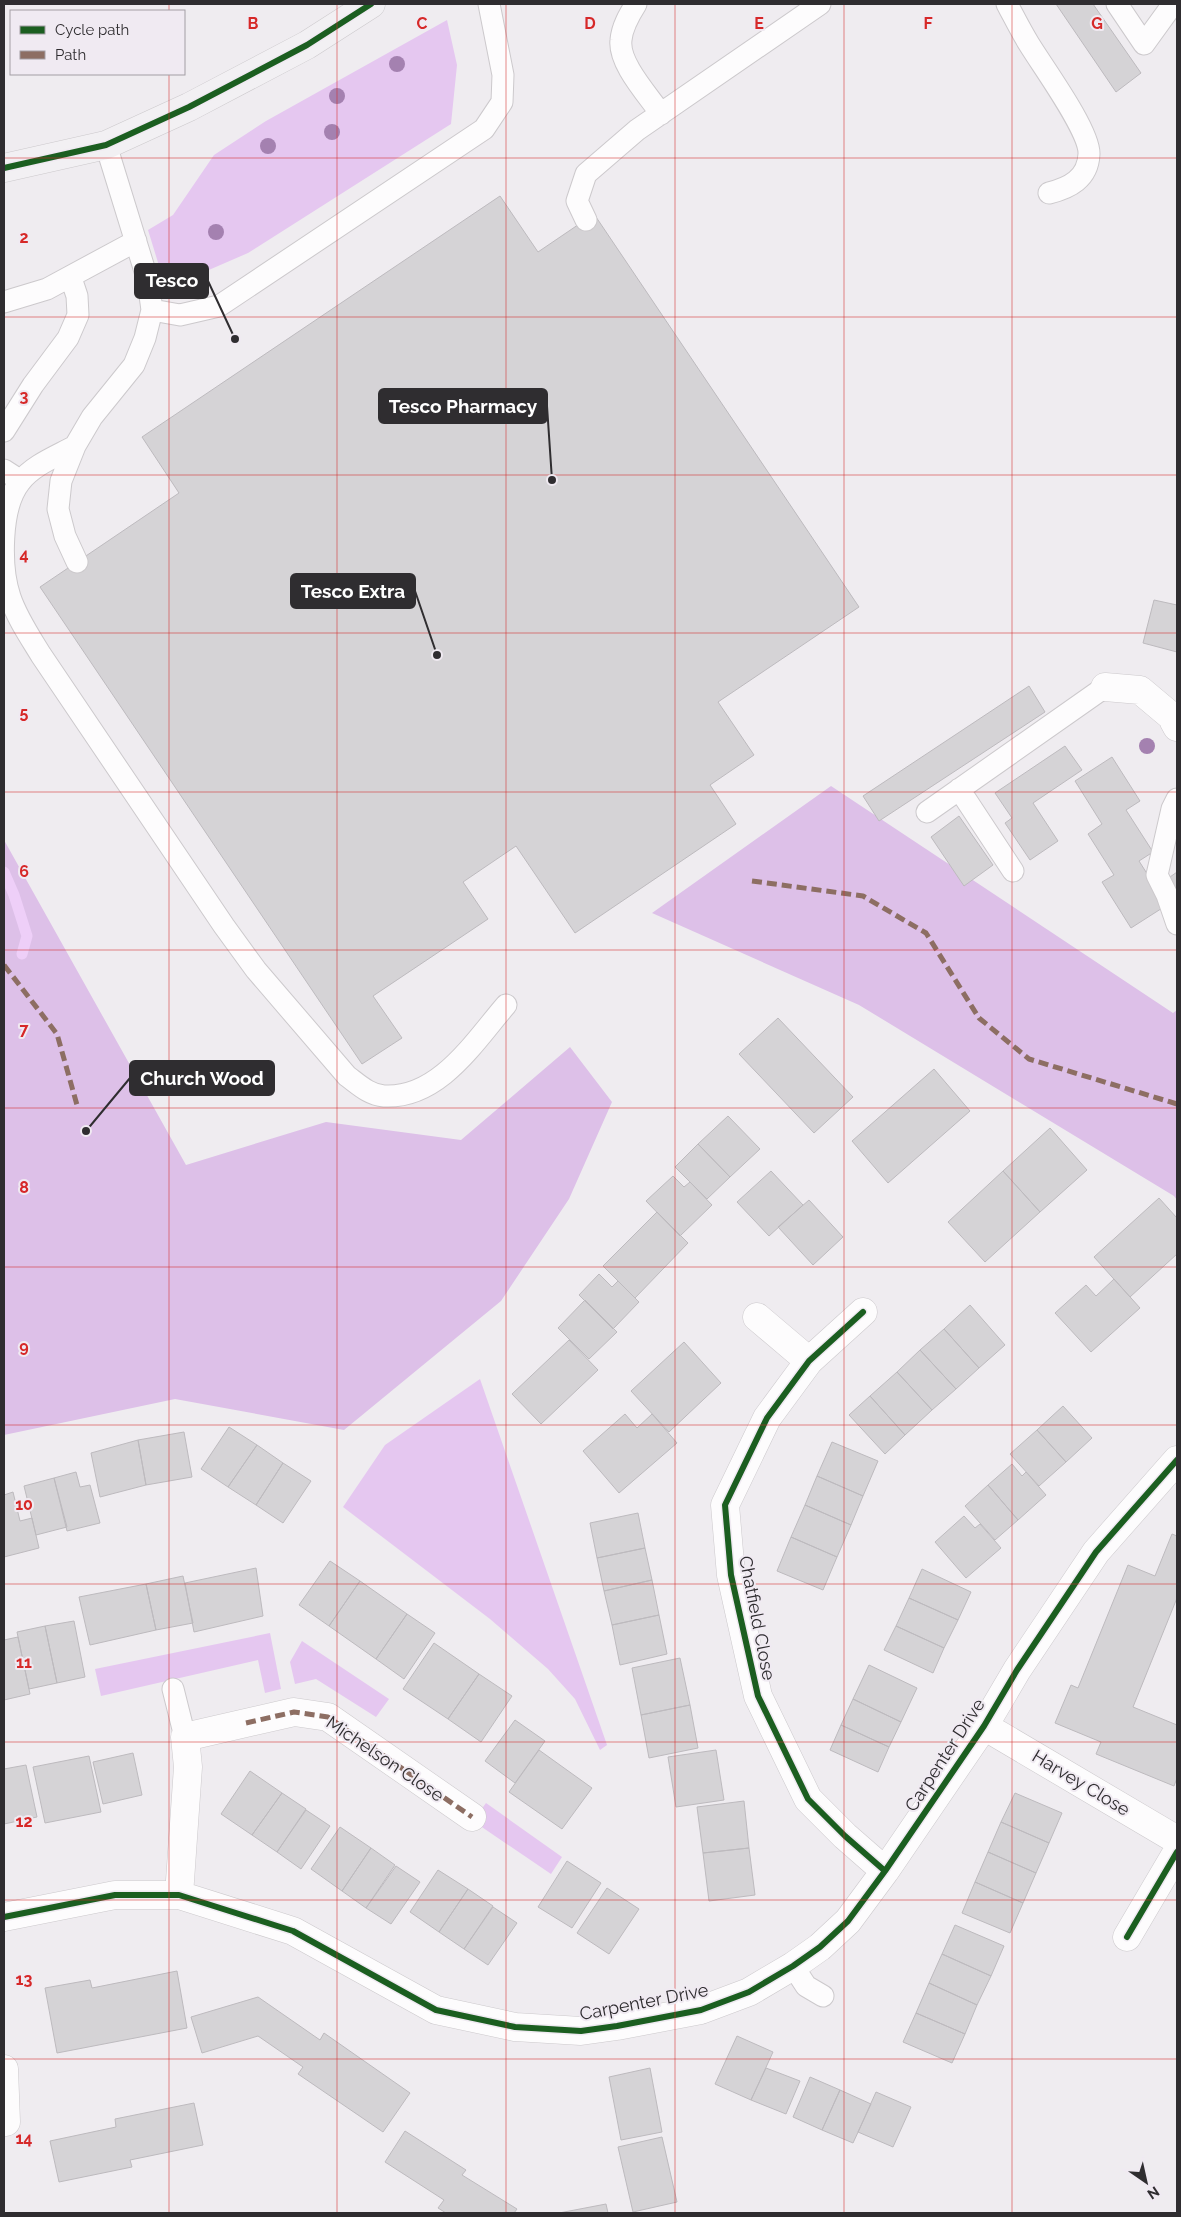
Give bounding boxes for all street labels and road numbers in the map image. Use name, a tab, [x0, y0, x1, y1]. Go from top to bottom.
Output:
street label: Chatfield Close	[735, 1554, 780, 1682]
street label: Carpenter Drive	[900, 1694, 989, 1815]
street label: Michelson Close	[323, 1712, 448, 1806]
street label: Harvey Close	[1029, 1745, 1134, 1820]
street label: Carpenter Drive	[578, 1979, 710, 2024]

